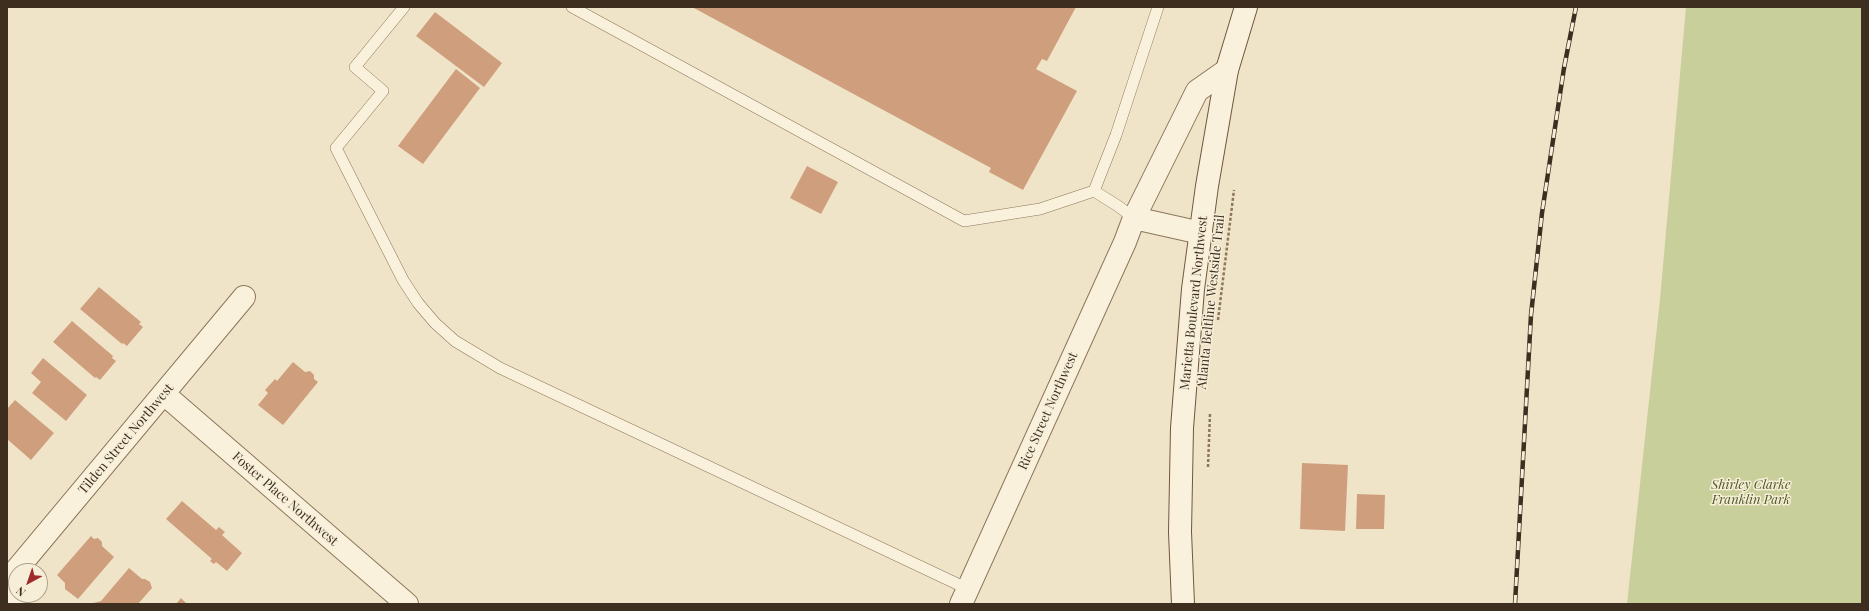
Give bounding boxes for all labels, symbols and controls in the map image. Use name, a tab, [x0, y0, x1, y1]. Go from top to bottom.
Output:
street label: Atlanta Beltline Westside Trail	[1194, 214, 1228, 390]
street label: Marietta Boulevard Northwest	[1177, 215, 1211, 391]
street label: Rice Street Northwest	[1015, 350, 1081, 472]
street label: Tilden Street Northwest	[75, 381, 177, 497]
street label: Foster Place Northwest	[229, 449, 341, 549]
park label: Shirley Clarke Franklin Park	[1711, 477, 1791, 508]
north arrow	[8, 563, 48, 603]
text: N	[13, 584, 28, 600]

